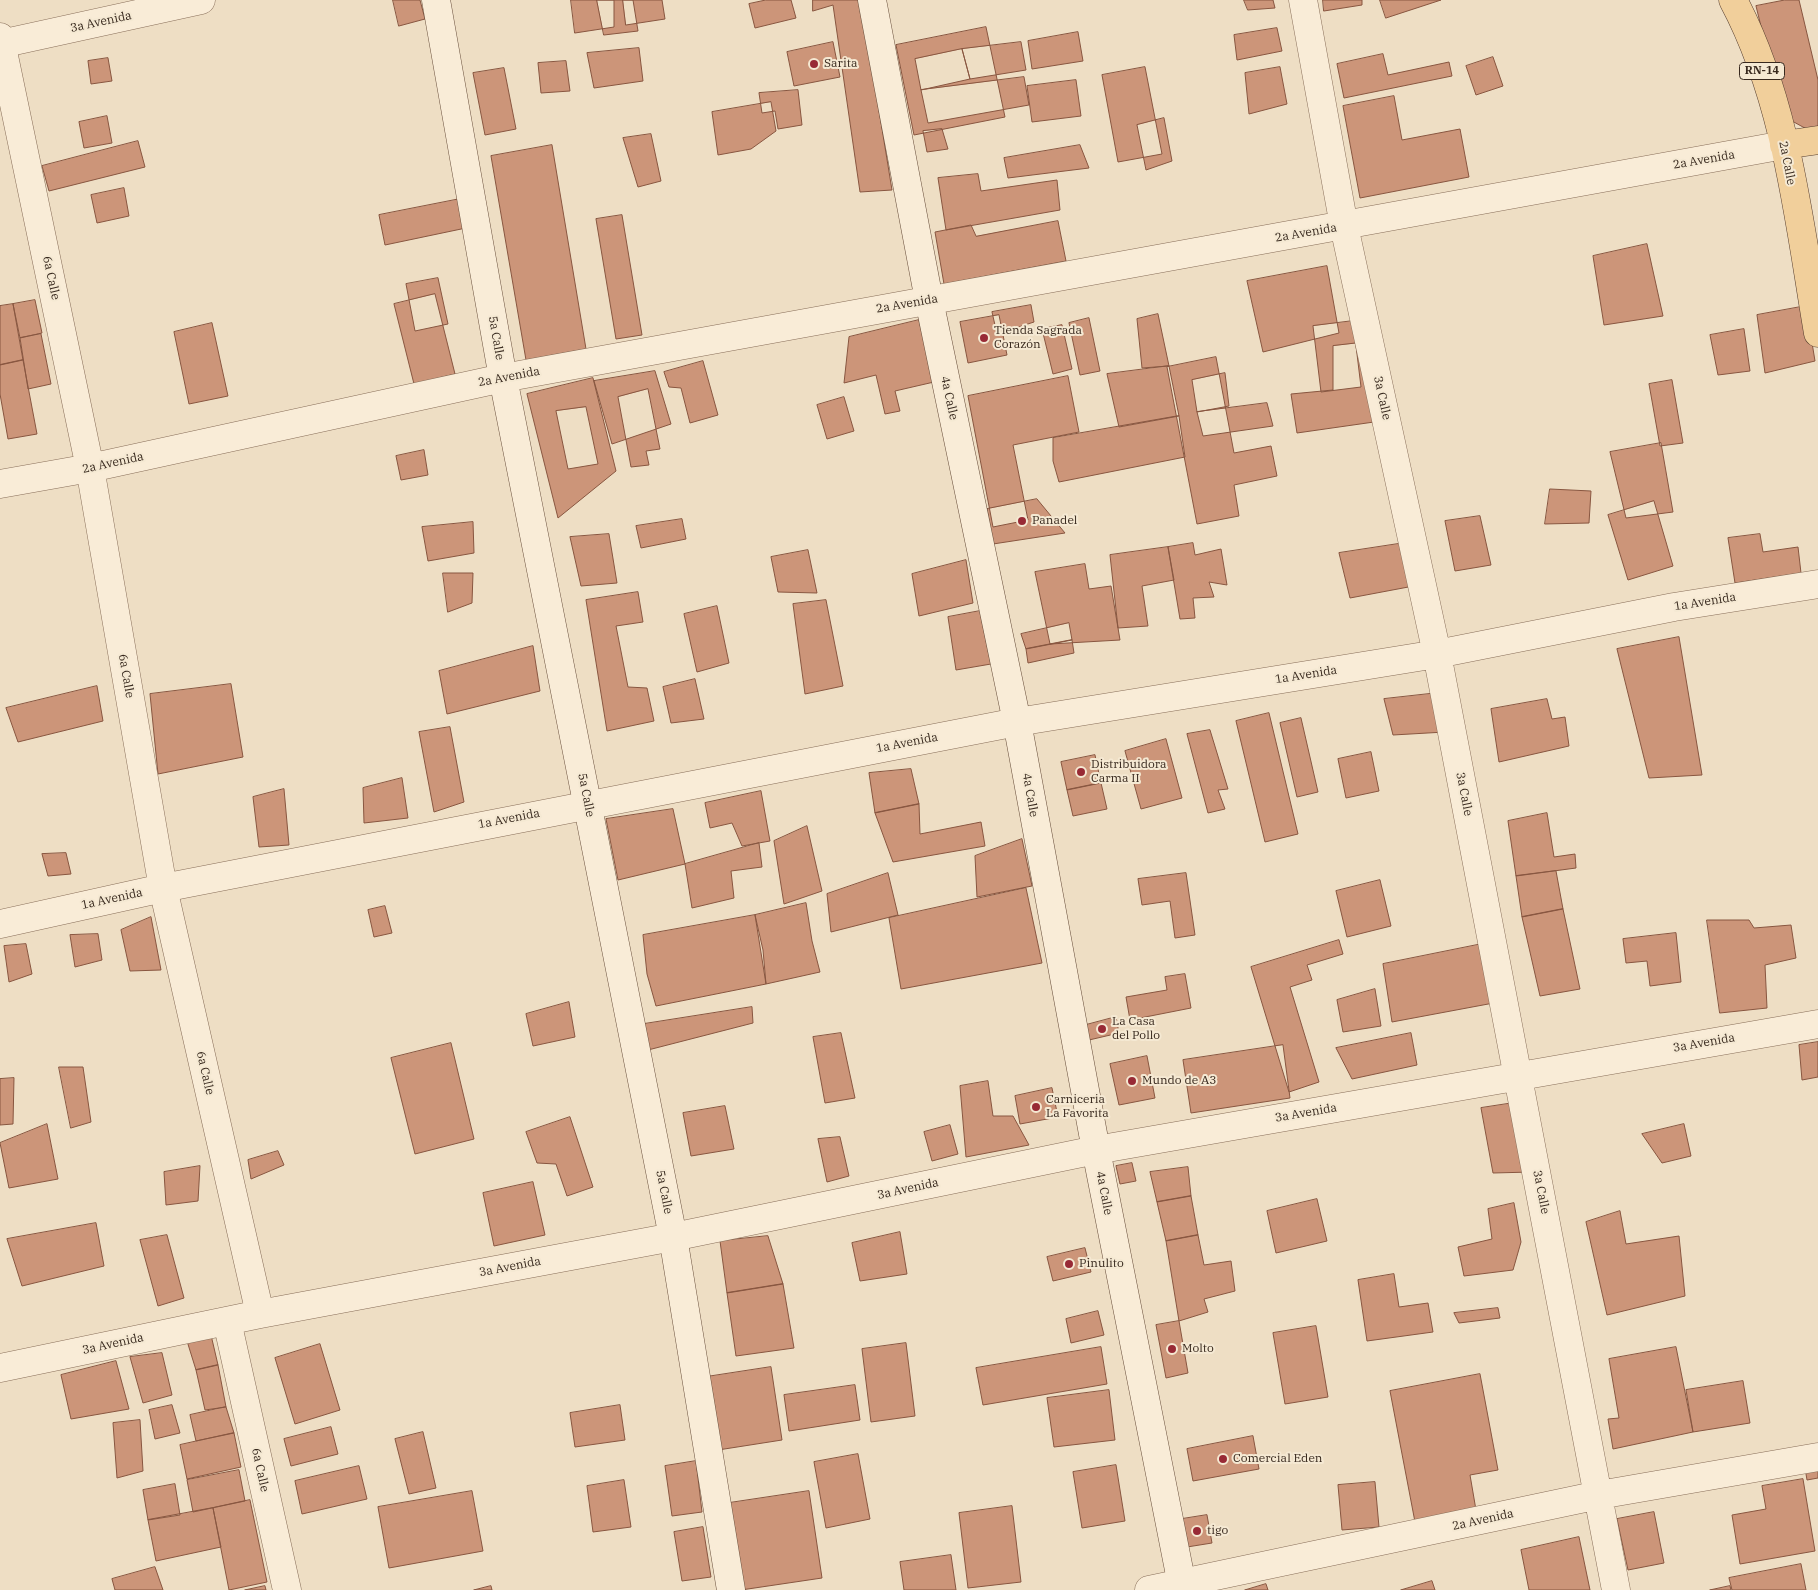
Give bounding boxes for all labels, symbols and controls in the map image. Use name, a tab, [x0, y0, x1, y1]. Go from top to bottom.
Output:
street label: 3a Avenida	[69, 8, 133, 36]
place label: Sarita	[824, 57, 857, 71]
marker: Sarita	[808, 58, 820, 70]
road number: RN-14	[1740, 62, 1784, 80]
street label: 2a Calle	[1776, 140, 1798, 186]
street label: 2a Avenida	[1672, 147, 1736, 173]
street label: 2a Avenida	[1274, 220, 1338, 246]
street label: 6a Calle	[39, 255, 63, 301]
street label: 2a Avenida	[875, 291, 939, 317]
street label: 5a Calle	[485, 315, 507, 361]
place label: Tienda Sagrada Corazón	[994, 324, 1082, 352]
marker: Tienda Sagrada Corazón	[978, 332, 990, 344]
street label: 2a Avenida	[477, 364, 541, 390]
street label: 4a Calle	[937, 375, 961, 421]
street label: 3a Calle	[1370, 375, 1394, 421]
street label: 2a Avenida	[81, 449, 145, 477]
place label: Panadel	[1032, 514, 1077, 528]
marker: Panadel	[1016, 515, 1028, 527]
street label: 1a Avenida	[1673, 590, 1737, 614]
street label: 6a Calle	[115, 653, 137, 699]
street label: 1a Avenida	[1274, 663, 1338, 687]
street label: 1a Avenida	[875, 730, 939, 756]
place label: Distribuidora Carma II	[1091, 758, 1167, 786]
marker: Distribuidora Carma II	[1075, 766, 1087, 778]
street label: 3a Calle	[1453, 771, 1475, 817]
street label: 5a Calle	[575, 772, 597, 818]
street label: 4a Calle	[1019, 772, 1041, 818]
street label: 1a Avenida	[477, 806, 541, 832]
street label: 1a Avenida	[80, 885, 144, 913]
place label: La Casa del Pollo	[1112, 1015, 1160, 1043]
marker: La Casa del Pollo	[1096, 1023, 1108, 1035]
street label: 3a Avenida	[1672, 1030, 1736, 1056]
street label: 6a Calle	[193, 1050, 217, 1096]
place label: Mundo de A3	[1142, 1074, 1216, 1088]
marker: Mundo de A3	[1126, 1075, 1138, 1087]
place label: Carniceria La Favorita	[1046, 1093, 1109, 1121]
street label: 3a Avenida	[1274, 1100, 1338, 1126]
marker: Carniceria La Favorita	[1030, 1101, 1042, 1113]
street label: 5a Calle	[653, 1169, 675, 1215]
street label: 3a Calle	[1530, 1169, 1552, 1215]
street label: 4a Calle	[1093, 1170, 1115, 1216]
street label: 3a Avenida	[876, 1175, 940, 1203]
street label: 3a Avenida	[478, 1254, 542, 1280]
place label: Pinulito	[1079, 1257, 1124, 1271]
marker: Pinulito	[1063, 1258, 1075, 1270]
street label: 3a Avenida	[81, 1330, 145, 1358]
place label: Molto	[1182, 1342, 1214, 1356]
marker: Molto	[1166, 1343, 1178, 1355]
street label: 6a Calle	[248, 1447, 272, 1493]
place label: Comercial Eden	[1233, 1452, 1322, 1466]
marker: Comercial Eden	[1217, 1453, 1229, 1465]
street label: 2a Avenida	[1451, 1506, 1515, 1534]
place label: tigo	[1207, 1524, 1228, 1538]
marker: tigo	[1191, 1525, 1203, 1537]

